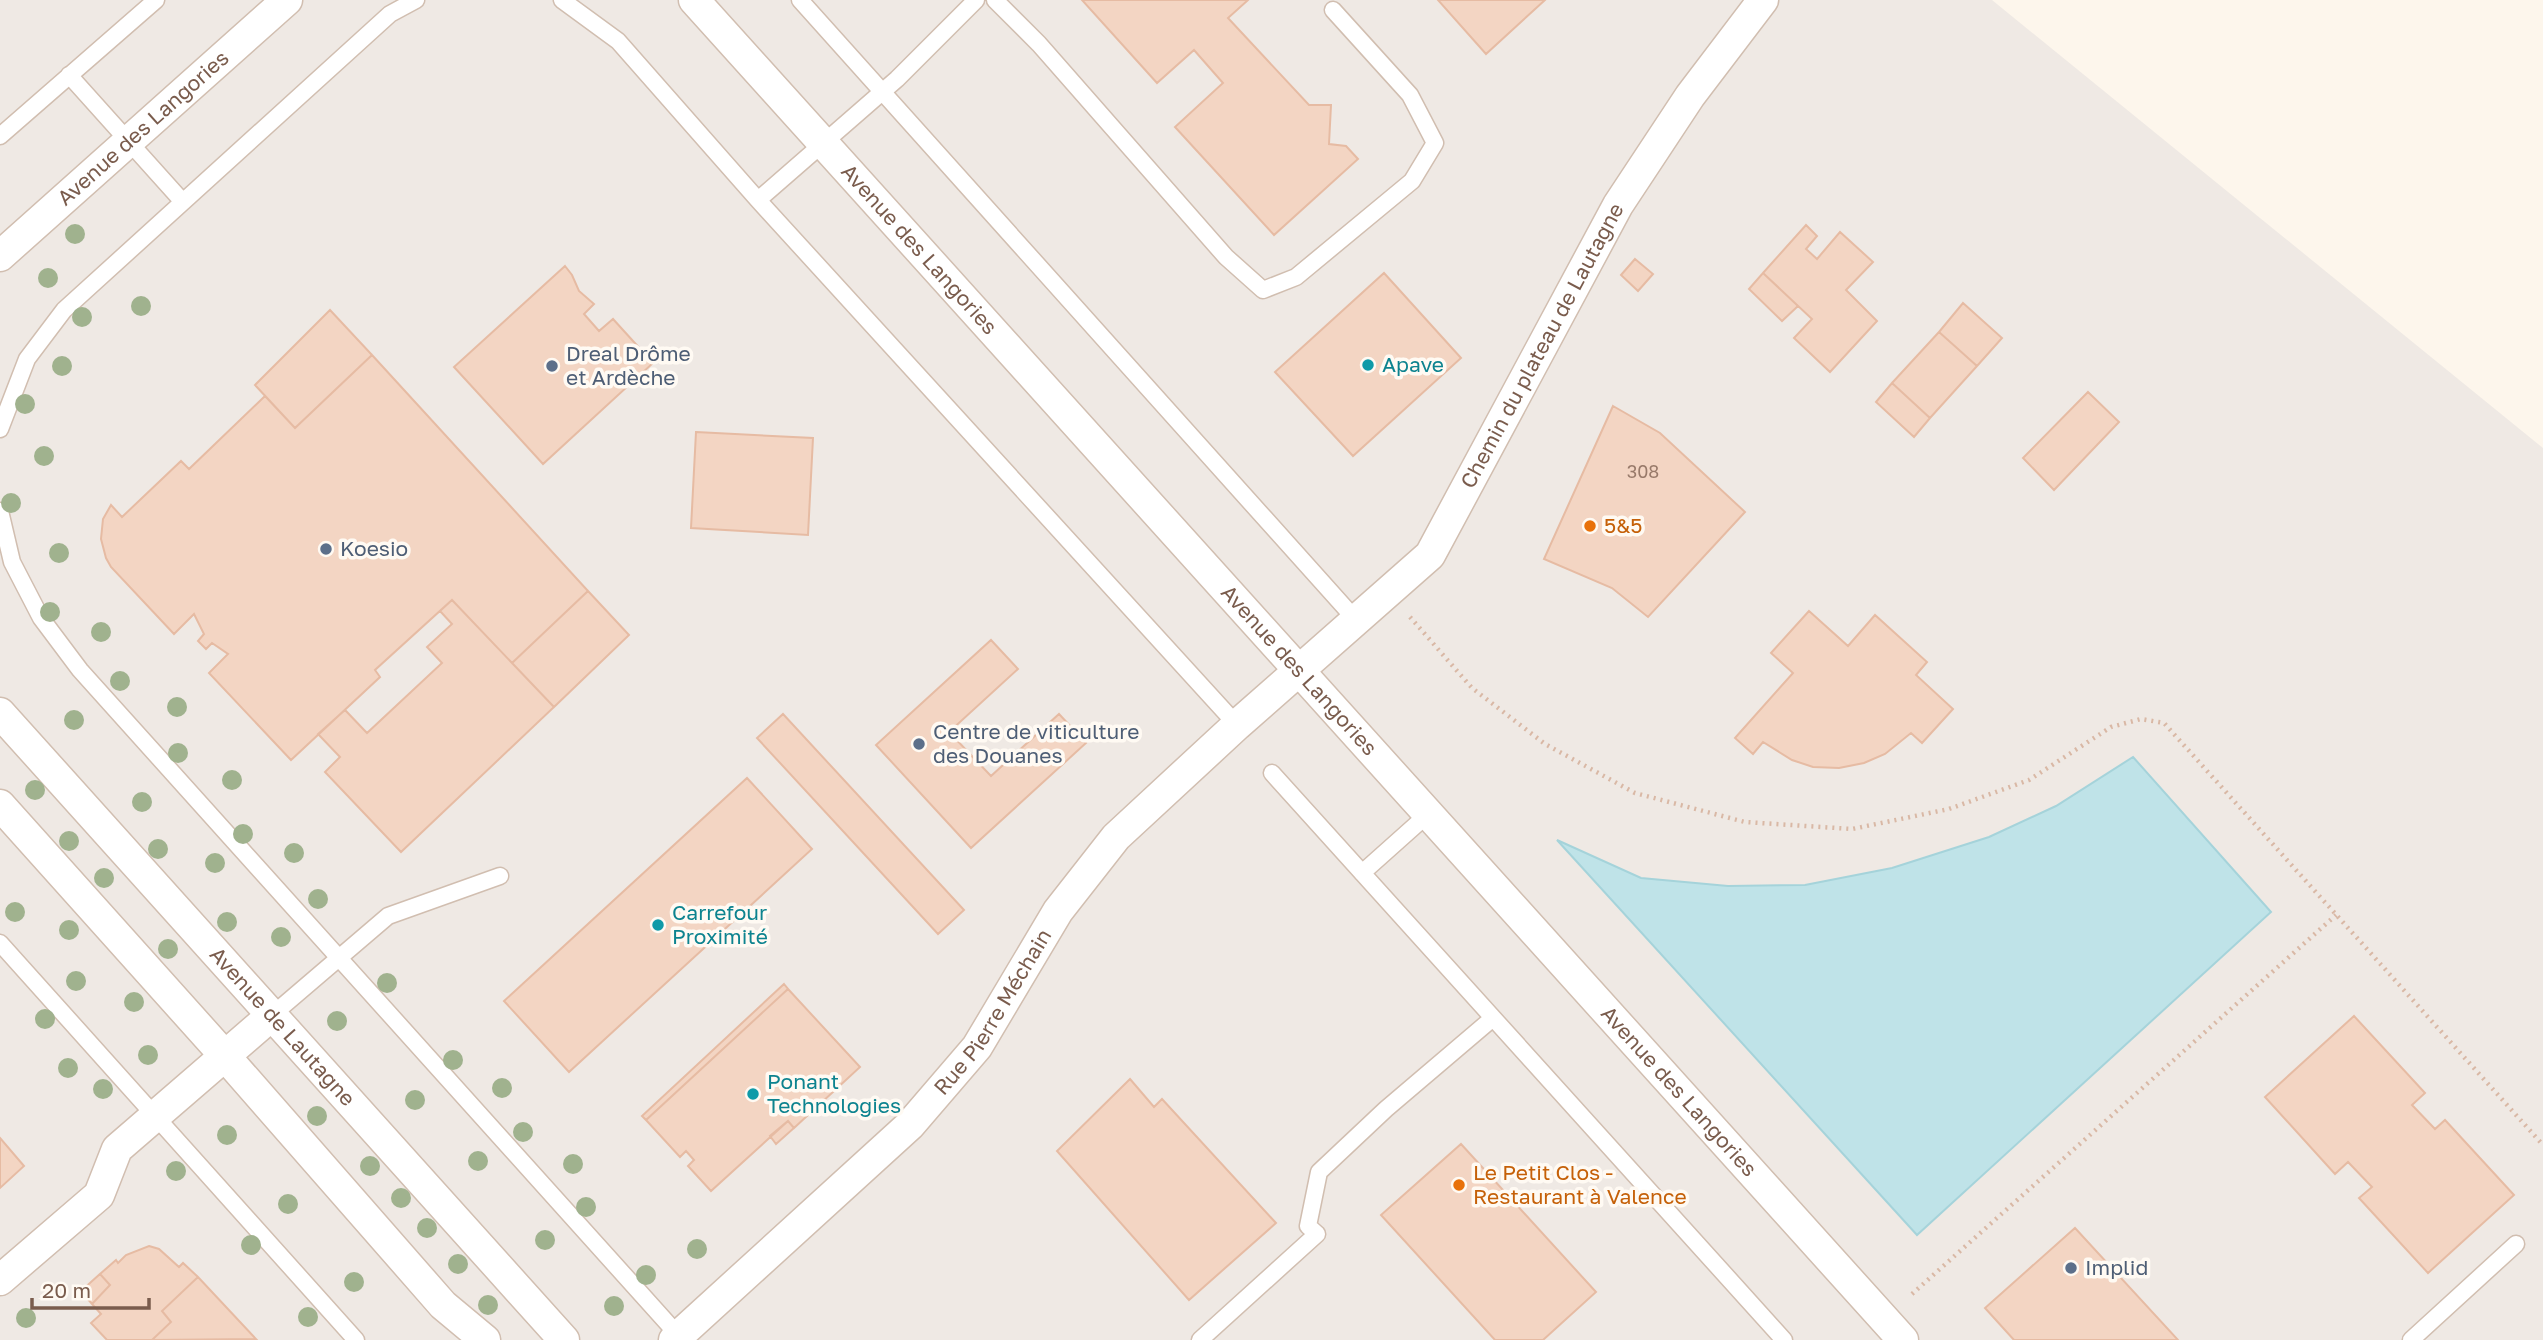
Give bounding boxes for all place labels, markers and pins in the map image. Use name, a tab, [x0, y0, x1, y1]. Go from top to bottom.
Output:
place label: Dreal Drôme et Ardèche	[566, 340, 691, 390]
place label: Apave	[1382, 351, 1444, 377]
marker: Apave	[1360, 357, 1376, 373]
marker: Dreal Drôme et Ardèche	[544, 358, 560, 374]
place label: 5&5	[1604, 512, 1642, 538]
marker: 5&5	[1582, 518, 1598, 534]
place label: Koesio	[340, 535, 408, 561]
marker: Koesio	[318, 541, 334, 557]
place label: Centre de viticulture des Douanes	[933, 718, 1139, 768]
marker: Centre de viticulture des Douanes	[911, 736, 927, 752]
place label: Carrefour Proximité	[672, 899, 768, 949]
marker: Carrefour Proximité	[650, 917, 666, 933]
place label: Ponant Technologies	[767, 1068, 901, 1118]
marker: Ponant Technologies	[745, 1086, 761, 1102]
place label: Le Petit Clos - Restaurant à Valence	[1473, 1159, 1687, 1209]
marker: Le Petit Clos - Restaurant à Valence	[1451, 1177, 1467, 1193]
place label: Implid	[2085, 1254, 2148, 1280]
marker: Implid	[2063, 1260, 2079, 1276]

